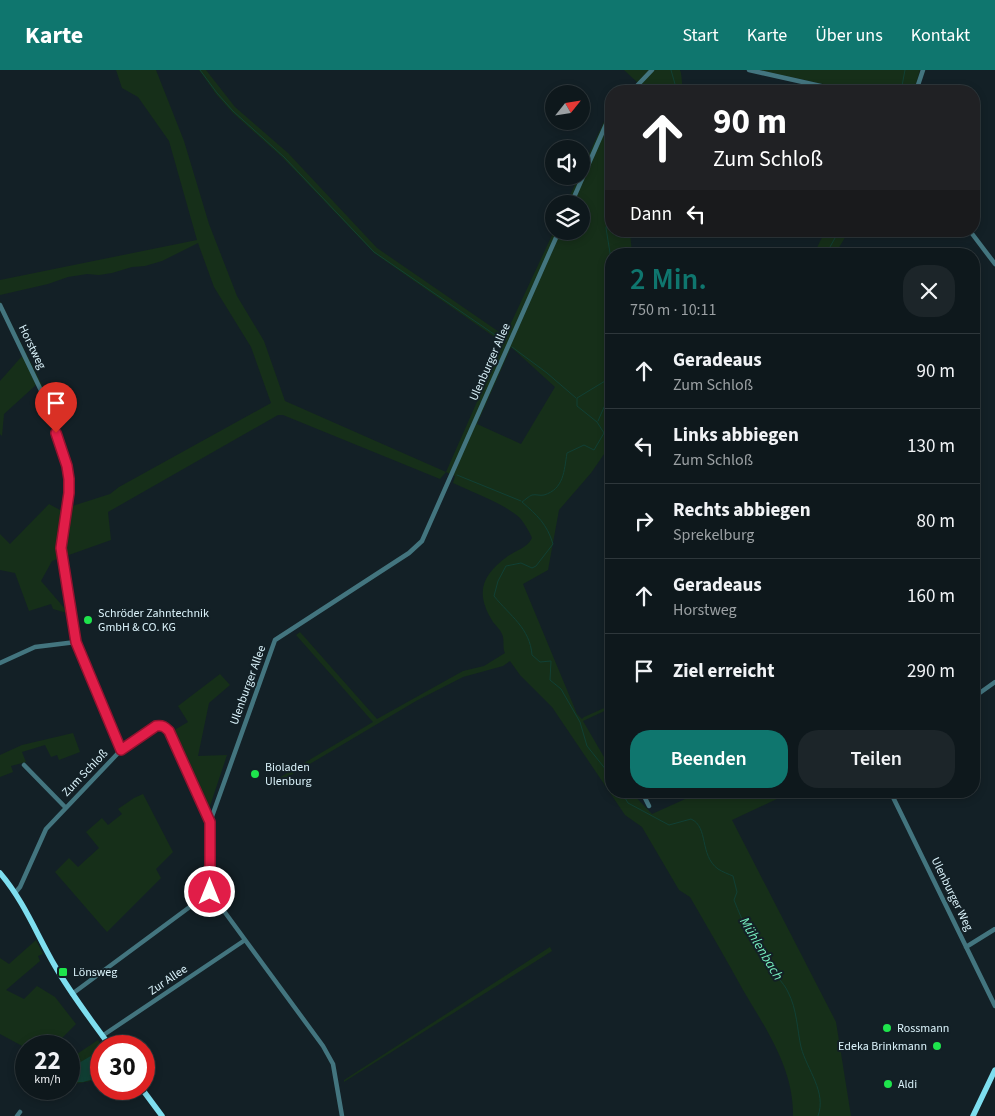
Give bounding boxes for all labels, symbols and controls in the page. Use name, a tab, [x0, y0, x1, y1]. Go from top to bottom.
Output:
text: Karte	[25, 18, 83, 53]
text: Start	[682, 23, 719, 48]
text: Karte	[747, 23, 787, 48]
text: Über uns	[815, 23, 883, 48]
text: Kontakt	[911, 23, 970, 48]
north arrow	[545, 85, 590, 130]
map controls	[545, 85, 590, 240]
text: 90 m	[713, 97, 787, 147]
icon: ahead	[630, 105, 695, 170]
button: sound	[545, 140, 590, 185]
text: Zum Schloß	[713, 143, 823, 175]
button: layers	[545, 195, 590, 240]
icon: left	[682, 200, 710, 228]
text: Dann	[630, 201, 672, 228]
text: 2 Min.	[630, 258, 707, 301]
button: close	[903, 265, 955, 317]
text: 750 m · 10:11	[630, 299, 717, 321]
street label: Ulenburger Allee	[465, 320, 515, 404]
street label: Horstweg	[14, 322, 50, 372]
text: Geradeaus	[673, 347, 762, 374]
icon: ahead	[630, 357, 658, 385]
text: 90 m	[917, 358, 955, 385]
text: Zum Schloß	[673, 374, 753, 396]
pin	[35, 382, 77, 433]
icon: arrive	[42, 389, 70, 417]
text: Links abbiegen	[673, 422, 799, 449]
icon: left	[630, 432, 658, 460]
text: 130 m	[907, 433, 955, 460]
text: Zum Schloß	[673, 449, 753, 471]
text: Rechts abbiegen	[673, 497, 811, 524]
icon: right	[630, 507, 658, 535]
text: 80 m	[917, 508, 955, 535]
text: Sprekelburg	[673, 524, 754, 546]
text: Geradeaus	[673, 572, 762, 599]
icon: ahead	[630, 582, 658, 610]
text: 160 m	[907, 583, 955, 610]
text: Horstweg	[673, 599, 737, 621]
place label: Schröder Zahntechnik GmbH & CO. KG	[98, 605, 209, 636]
marker: Schröder Zahntechnik GmbH & CO. KG	[82, 614, 94, 626]
street label: Ulenburger Allee	[226, 643, 270, 727]
icon: arrive	[630, 657, 658, 685]
text: Ziel erreicht	[673, 658, 774, 685]
text: 290 m	[907, 658, 955, 685]
button: Beenden	[630, 730, 788, 788]
button: Teilen	[798, 730, 955, 788]
street label: Zum Schloß	[58, 745, 112, 800]
place label: Bioladen Ulenburg	[265, 759, 312, 790]
marker: Bioladen Ulenburg	[249, 768, 261, 780]
street label: Ulenburger Weg	[927, 854, 977, 934]
position arrow	[183, 865, 235, 917]
water label: Mühlenbach	[734, 914, 788, 984]
street label: Zur Allee	[145, 961, 191, 999]
place label: Lönsweg	[73, 964, 117, 981]
marker: Lönsweg	[57, 966, 69, 978]
place label: Rossmann	[897, 1020, 949, 1037]
marker: Rossmann	[881, 1022, 893, 1034]
speed limit sign: 30	[90, 1035, 155, 1100]
place label: Edeka Brinkmann	[838, 1038, 927, 1055]
marker: Edeka Brinkmann	[931, 1040, 943, 1052]
text: 22	[34, 1043, 61, 1079]
text: km/h	[34, 1071, 61, 1088]
place label: Aldi	[898, 1076, 917, 1093]
marker: Aldi	[882, 1078, 894, 1090]

